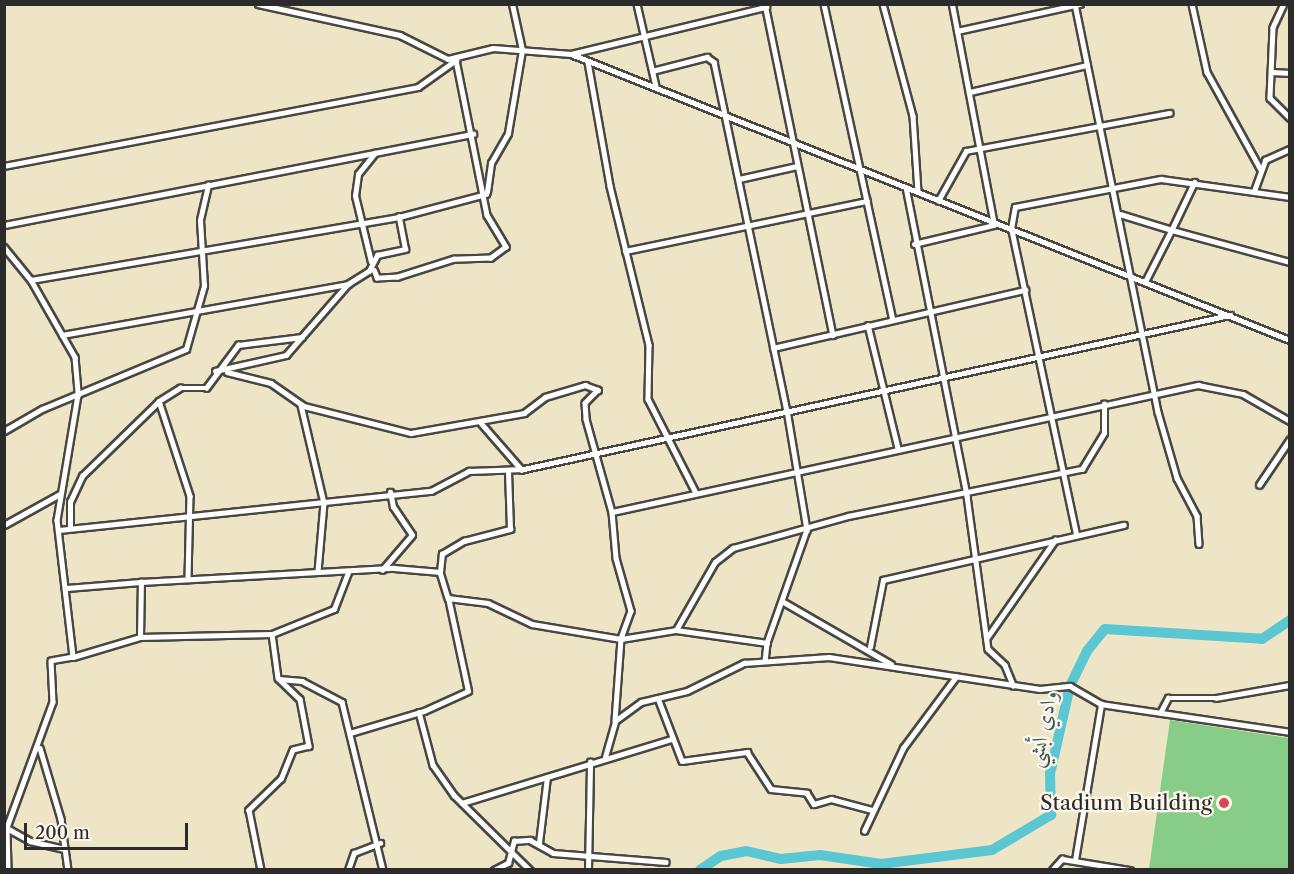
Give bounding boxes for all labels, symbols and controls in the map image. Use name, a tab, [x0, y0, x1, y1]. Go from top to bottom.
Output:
water label: وادي أبشي	[1021, 688, 1063, 770]
place label: Stadium Building	[1040, 790, 1212, 816]
marker: Stadium Building	[1217, 796, 1231, 810]
scale bar	[27, 811, 190, 849]
text: 200 m	[35, 822, 90, 844]

